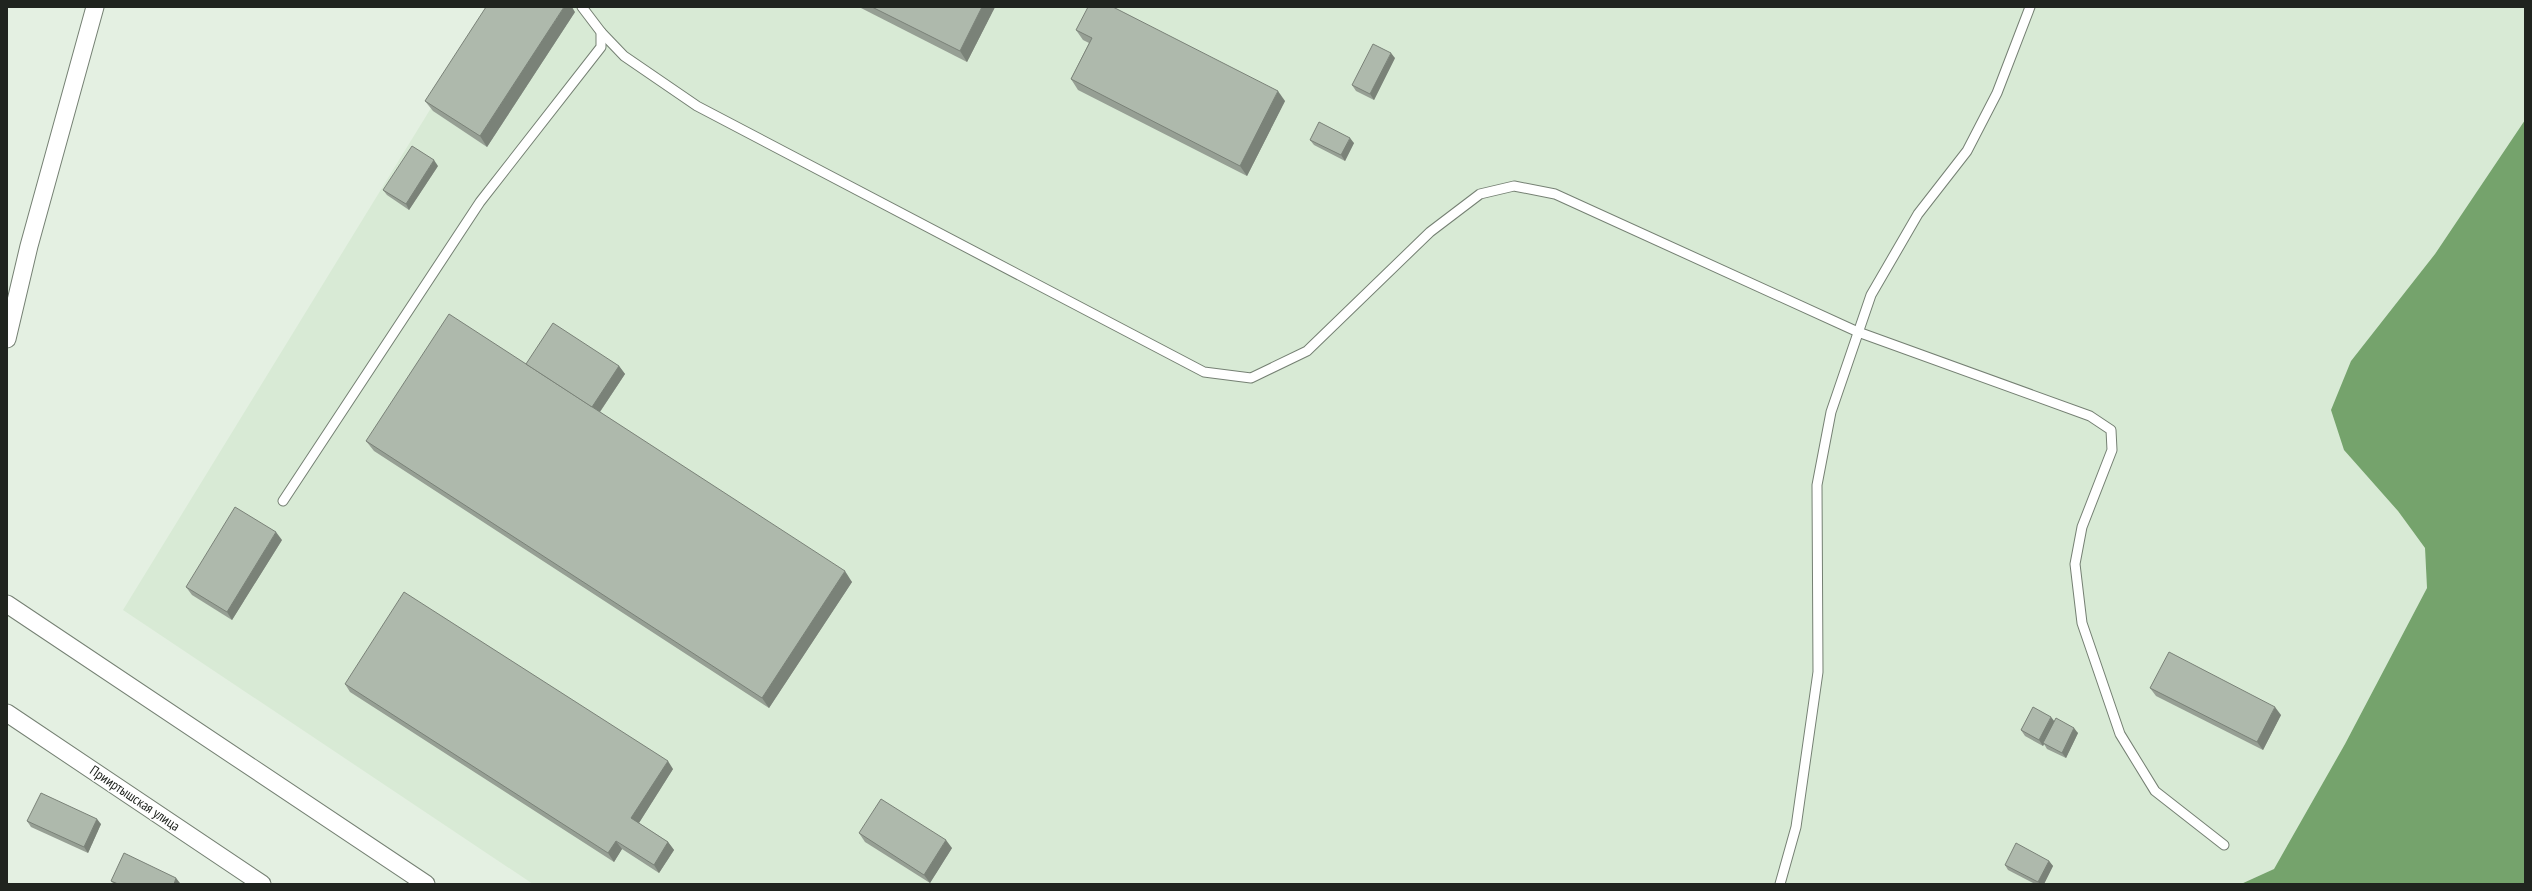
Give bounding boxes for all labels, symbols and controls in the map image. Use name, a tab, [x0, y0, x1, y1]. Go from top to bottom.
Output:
street label: Прииртышская улица	[86, 761, 184, 835]

